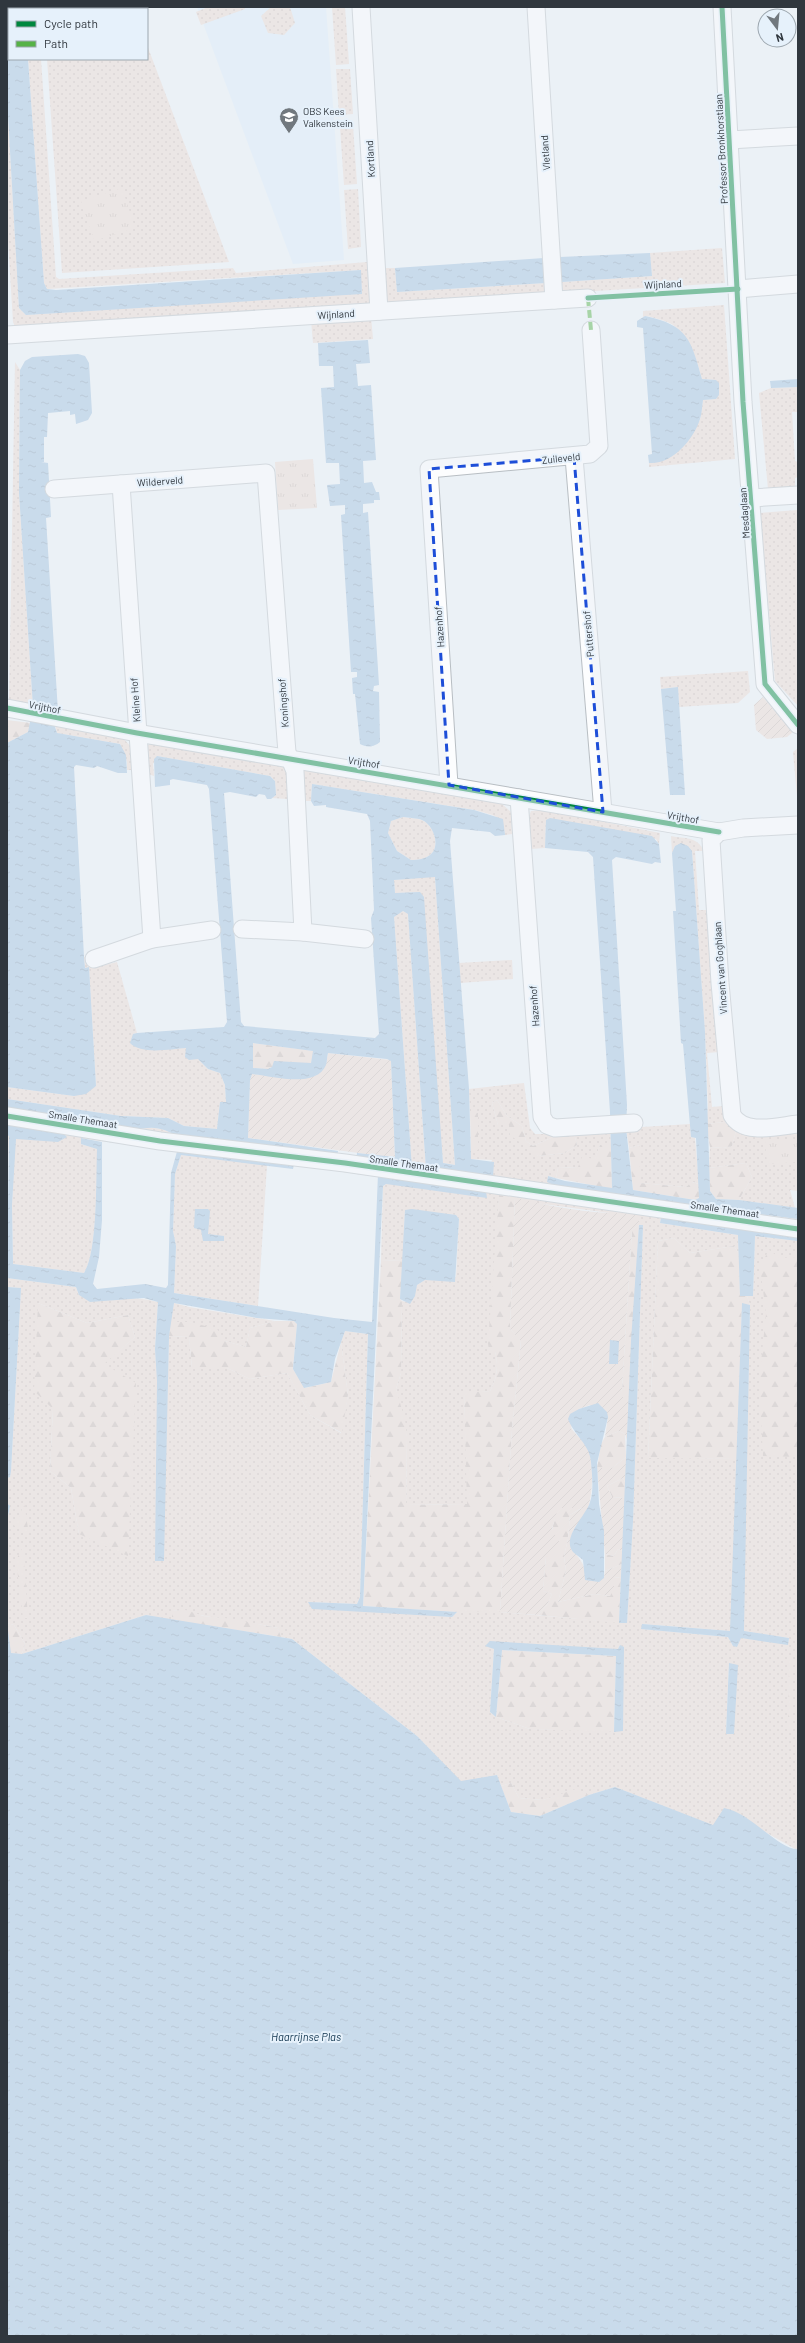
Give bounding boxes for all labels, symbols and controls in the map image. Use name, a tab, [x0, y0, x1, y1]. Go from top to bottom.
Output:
legend	[8, 8, 148, 60]
north arrow	[757, 8, 797, 48]
text: Cycle path	[44, 16, 98, 30]
text: N	[775, 31, 785, 45]
text: Path	[44, 36, 68, 50]
street label: Professor Bronkhorstlaan	[712, 94, 730, 204]
place label: OBS Kees Valkenstein	[303, 105, 353, 129]
school or university icon: OBS Kees Valkenstein	[278, 106, 300, 134]
street label: Vletland	[538, 135, 552, 171]
street label: Kortland	[363, 140, 377, 178]
street label: Wijnland	[644, 277, 682, 291]
street label: Wijnland	[317, 307, 355, 321]
street label: Zuileveld	[541, 450, 581, 466]
street label: Wilderveld	[137, 473, 183, 489]
street label: Mesdaglaan	[736, 487, 752, 539]
street label: Hazenhof	[432, 606, 446, 648]
street label: Puttershof	[580, 610, 596, 658]
street label: Kleine Hof	[127, 677, 143, 723]
street label: Koningshof	[275, 678, 291, 728]
street label: Vrijthof	[28, 698, 62, 716]
street label: Vrijthof	[347, 754, 381, 771]
street label: Vrijthof	[666, 808, 700, 826]
street label: Vincent van Goghlaan	[711, 921, 729, 1015]
street label: Hazenhof	[527, 985, 541, 1027]
street label: Smalle Themaat	[48, 1108, 119, 1130]
street label: Smalle Themaat	[369, 1152, 440, 1174]
street label: Smalle Themaat	[690, 1198, 761, 1220]
water label: Haarrijnse Plas	[271, 2030, 341, 2043]

